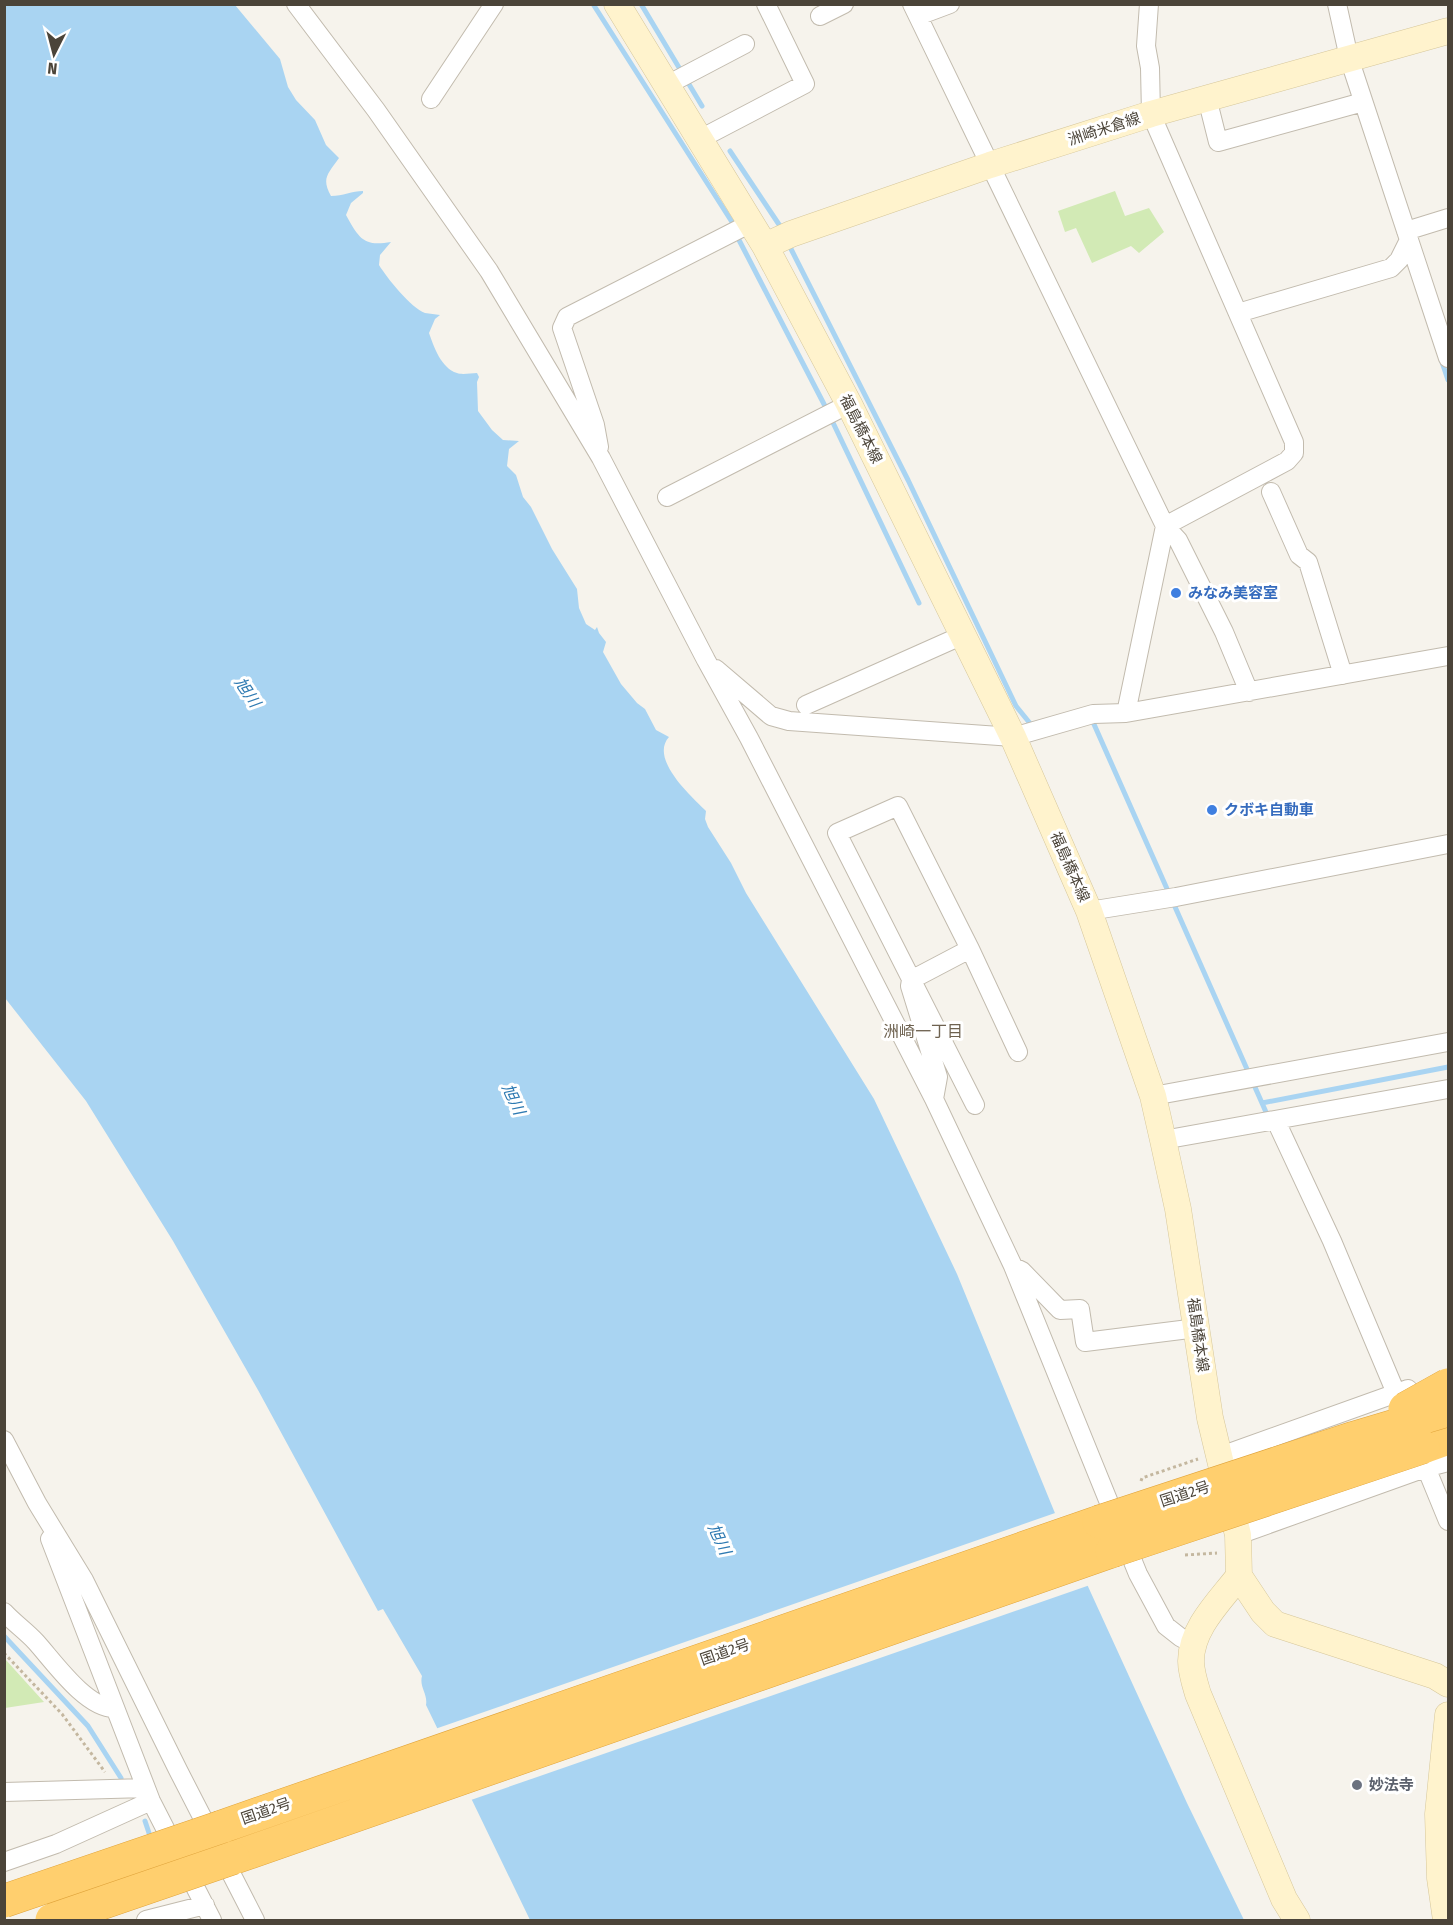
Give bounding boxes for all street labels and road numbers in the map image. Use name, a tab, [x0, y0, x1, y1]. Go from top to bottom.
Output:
street label: 洲崎米倉線	[1066, 109, 1142, 149]
street label: 福島橋本線	[836, 391, 886, 467]
street label: 福島橋本線	[1047, 829, 1093, 905]
street label: 福島橋本線	[1184, 1297, 1212, 1373]
street label: 国道2号	[1158, 1477, 1212, 1511]
street label: 国道2号	[698, 1635, 752, 1669]
street label: 国道2号	[239, 1794, 293, 1828]

